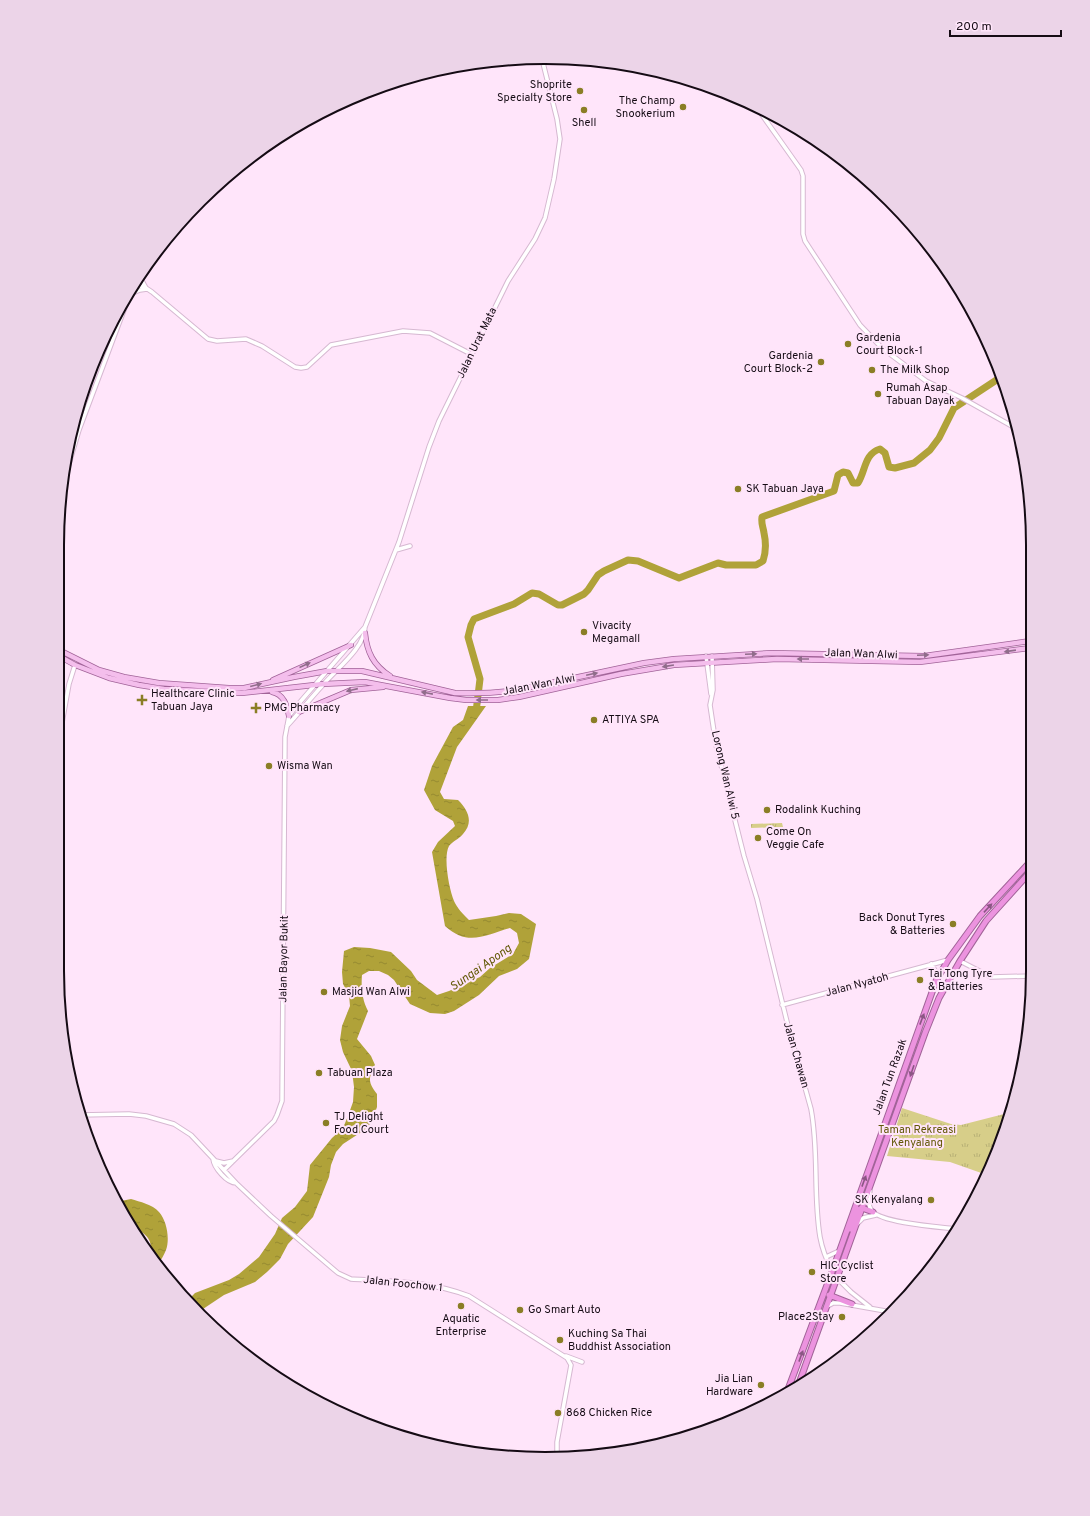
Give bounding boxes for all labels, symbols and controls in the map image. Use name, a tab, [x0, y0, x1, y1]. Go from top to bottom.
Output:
scale bar	[950, 12, 1061, 38]
text: 200 m	[956, 19, 992, 35]
place label: Shoprite Specialty Store	[497, 78, 572, 105]
marker: Shoprite Specialty Store	[575, 86, 585, 96]
place label: The Champ Snookerium	[615, 94, 675, 121]
marker: The Champ Snookerium	[678, 102, 688, 112]
marker: Shell	[579, 105, 589, 115]
place label: Shell	[572, 116, 596, 130]
street label: Jalan Urat Mata	[454, 305, 500, 381]
place label: Gardenia Court Block-1	[856, 331, 923, 358]
marker: Gardenia Court Block-1	[843, 339, 853, 349]
place label: Gardenia Court Block-2	[744, 349, 813, 376]
marker: Gardenia Court Block-2	[816, 357, 826, 367]
place label: The Milk Shop	[880, 363, 949, 377]
marker: The Milk Shop	[867, 365, 877, 375]
place label: Rumah Asap Tabuan Dayak	[886, 381, 955, 408]
marker: Rumah Asap Tabuan Dayak	[873, 389, 883, 399]
place label: SK Tabuan Jaya	[746, 482, 824, 496]
marker: SK Tabuan Jaya	[733, 484, 743, 494]
place label: Vivacity Megamall	[592, 619, 640, 646]
marker: Vivacity Megamall	[579, 627, 589, 637]
street label: Jalan Wan Alwi	[824, 646, 898, 662]
one-way arrow	[1004, 648, 1016, 654]
one-way arrow	[745, 650, 757, 657]
one-way arrow	[917, 652, 929, 659]
one-way arrow	[796, 656, 809, 662]
one-way arrow	[299, 661, 311, 667]
one-way arrow	[661, 663, 674, 669]
street label: Jalan Wan Alwi	[502, 671, 576, 699]
one-way arrow	[585, 671, 598, 677]
one-way arrow	[251, 682, 263, 688]
place label: Healthcare Clinic Tabuan Jaya	[151, 687, 235, 714]
one-way arrow	[346, 688, 358, 694]
one-way arrow	[421, 690, 433, 696]
marker: Healthcare Clinic Tabuan Jaya	[136, 694, 148, 706]
one-way arrow	[475, 697, 488, 703]
place label: PMG Pharmacy	[264, 701, 340, 715]
marker: PMG Pharmacy	[251, 703, 261, 713]
place label: ATTIYA SPA	[602, 713, 660, 727]
marker: ATTIYA SPA	[589, 715, 599, 725]
street label: Lorong Wan Alwi 5	[708, 729, 742, 821]
place label: Wisma Wan	[277, 759, 333, 773]
marker: Wisma Wan	[264, 761, 274, 771]
place label: Rodalink Kuching	[775, 803, 861, 817]
marker: Rodalink Kuching	[762, 805, 772, 815]
place label: Come On Veggie Cafe	[766, 825, 824, 852]
marker: Come On Veggie Cafe	[753, 833, 763, 843]
one-way arrow	[983, 903, 992, 913]
place label: Back Donut Tyres & Batteries	[859, 911, 945, 938]
street label: Jalan Bayor Bukit	[276, 915, 292, 1003]
marker: Back Donut Tyres & Batteries	[948, 919, 958, 929]
water label: Sungai Apong	[447, 941, 515, 995]
place label: Tai Tong Tyre & Batteries	[928, 967, 993, 994]
street label: Jalan Nyatoh	[824, 970, 890, 1000]
marker: Tai Tong Tyre & Batteries	[915, 975, 925, 985]
place label: Masjid Wan Alwi	[332, 985, 410, 999]
marker: Masjid Wan Alwi	[319, 987, 329, 997]
one-way arrow	[920, 1013, 926, 1025]
street label: Jalan Chawan	[780, 1020, 812, 1090]
street label: Jalan Tun Razak	[870, 1037, 910, 1117]
one-way arrow	[908, 1065, 914, 1077]
place label: Tabuan Plaza	[327, 1066, 393, 1080]
marker: Tabuan Plaza	[314, 1068, 324, 1078]
place label: TJ Delight Food Court	[334, 1110, 389, 1137]
marker: TJ Delight Food Court	[321, 1118, 331, 1128]
park label: Taman Rekreasi Kenyalang	[878, 1123, 956, 1150]
one-way arrow	[861, 1174, 867, 1186]
place label: SK Kenyalang	[855, 1193, 923, 1207]
marker: SK Kenyalang	[926, 1195, 936, 1205]
place label: HIC Cyclist Store	[820, 1259, 874, 1286]
marker: HIC Cyclist Store	[807, 1267, 817, 1277]
street label: Jalan Foochow 1	[363, 1273, 443, 1295]
marker: Aquatic Enterprise	[456, 1301, 466, 1311]
place label: Go Smart Auto	[528, 1303, 601, 1317]
marker: Go Smart Auto	[515, 1305, 525, 1315]
place label: Place2Stay	[778, 1310, 834, 1324]
place label: Aquatic Enterprise	[435, 1312, 487, 1339]
marker: Place2Stay	[837, 1312, 847, 1322]
place label: Kuching Sa Thai Buddhist Association	[568, 1327, 671, 1354]
marker: Kuching Sa Thai Buddhist Association	[555, 1335, 565, 1345]
one-way arrow	[798, 1349, 804, 1361]
place label: Jia Lian Hardware	[706, 1372, 753, 1399]
marker: Jia Lian Hardware	[756, 1380, 766, 1390]
place label: 868 Chicken Rice	[566, 1406, 652, 1420]
marker: 868 Chicken Rice	[553, 1408, 563, 1418]

